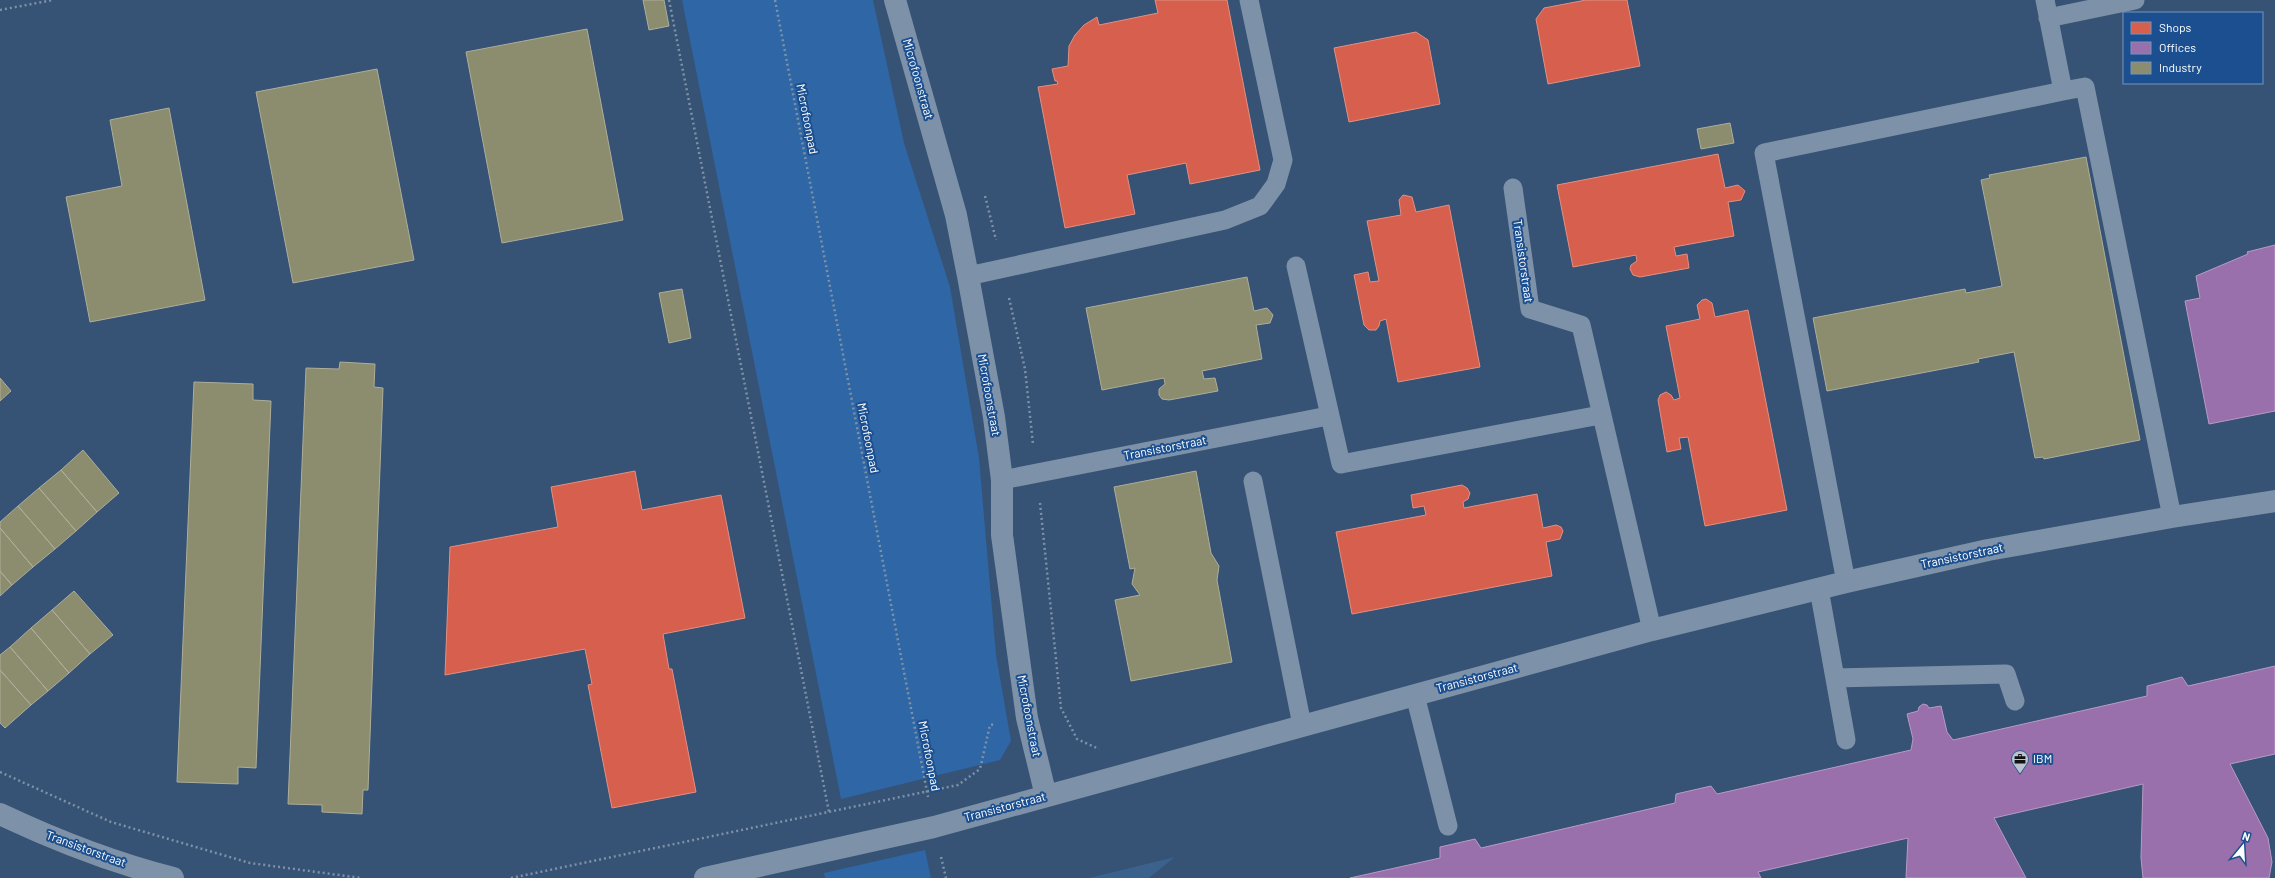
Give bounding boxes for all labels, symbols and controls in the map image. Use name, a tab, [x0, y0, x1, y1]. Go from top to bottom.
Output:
legend	[2123, 12, 2263, 84]
text: Shops	[2159, 20, 2192, 34]
street label: Microfoonstraat	[901, 37, 937, 121]
text: Offices	[2159, 40, 2196, 54]
text: Industry	[2159, 60, 2202, 74]
street label: Microfoonpad	[794, 83, 822, 155]
street label: Transistorstraat	[1511, 218, 1537, 303]
street label: Microfoonstraat	[976, 353, 1004, 437]
street label: Microfoonpad	[855, 402, 883, 474]
street label: Transistorstraat	[1122, 432, 1207, 462]
street label: Transistorstraat	[1919, 539, 2004, 571]
street label: Transistorstraat	[1434, 659, 1519, 695]
street label: Microfoonstraat	[1015, 674, 1045, 758]
street label: Microfoonpad	[916, 720, 944, 792]
office icon: IBM	[2010, 749, 2030, 774]
place label: IBM	[2033, 751, 2052, 765]
street label: Transistorstraat	[962, 788, 1047, 824]
north arrow	[2223, 826, 2263, 866]
street label: Transistorstraat	[45, 827, 128, 869]
text: N	[2241, 829, 2252, 843]

